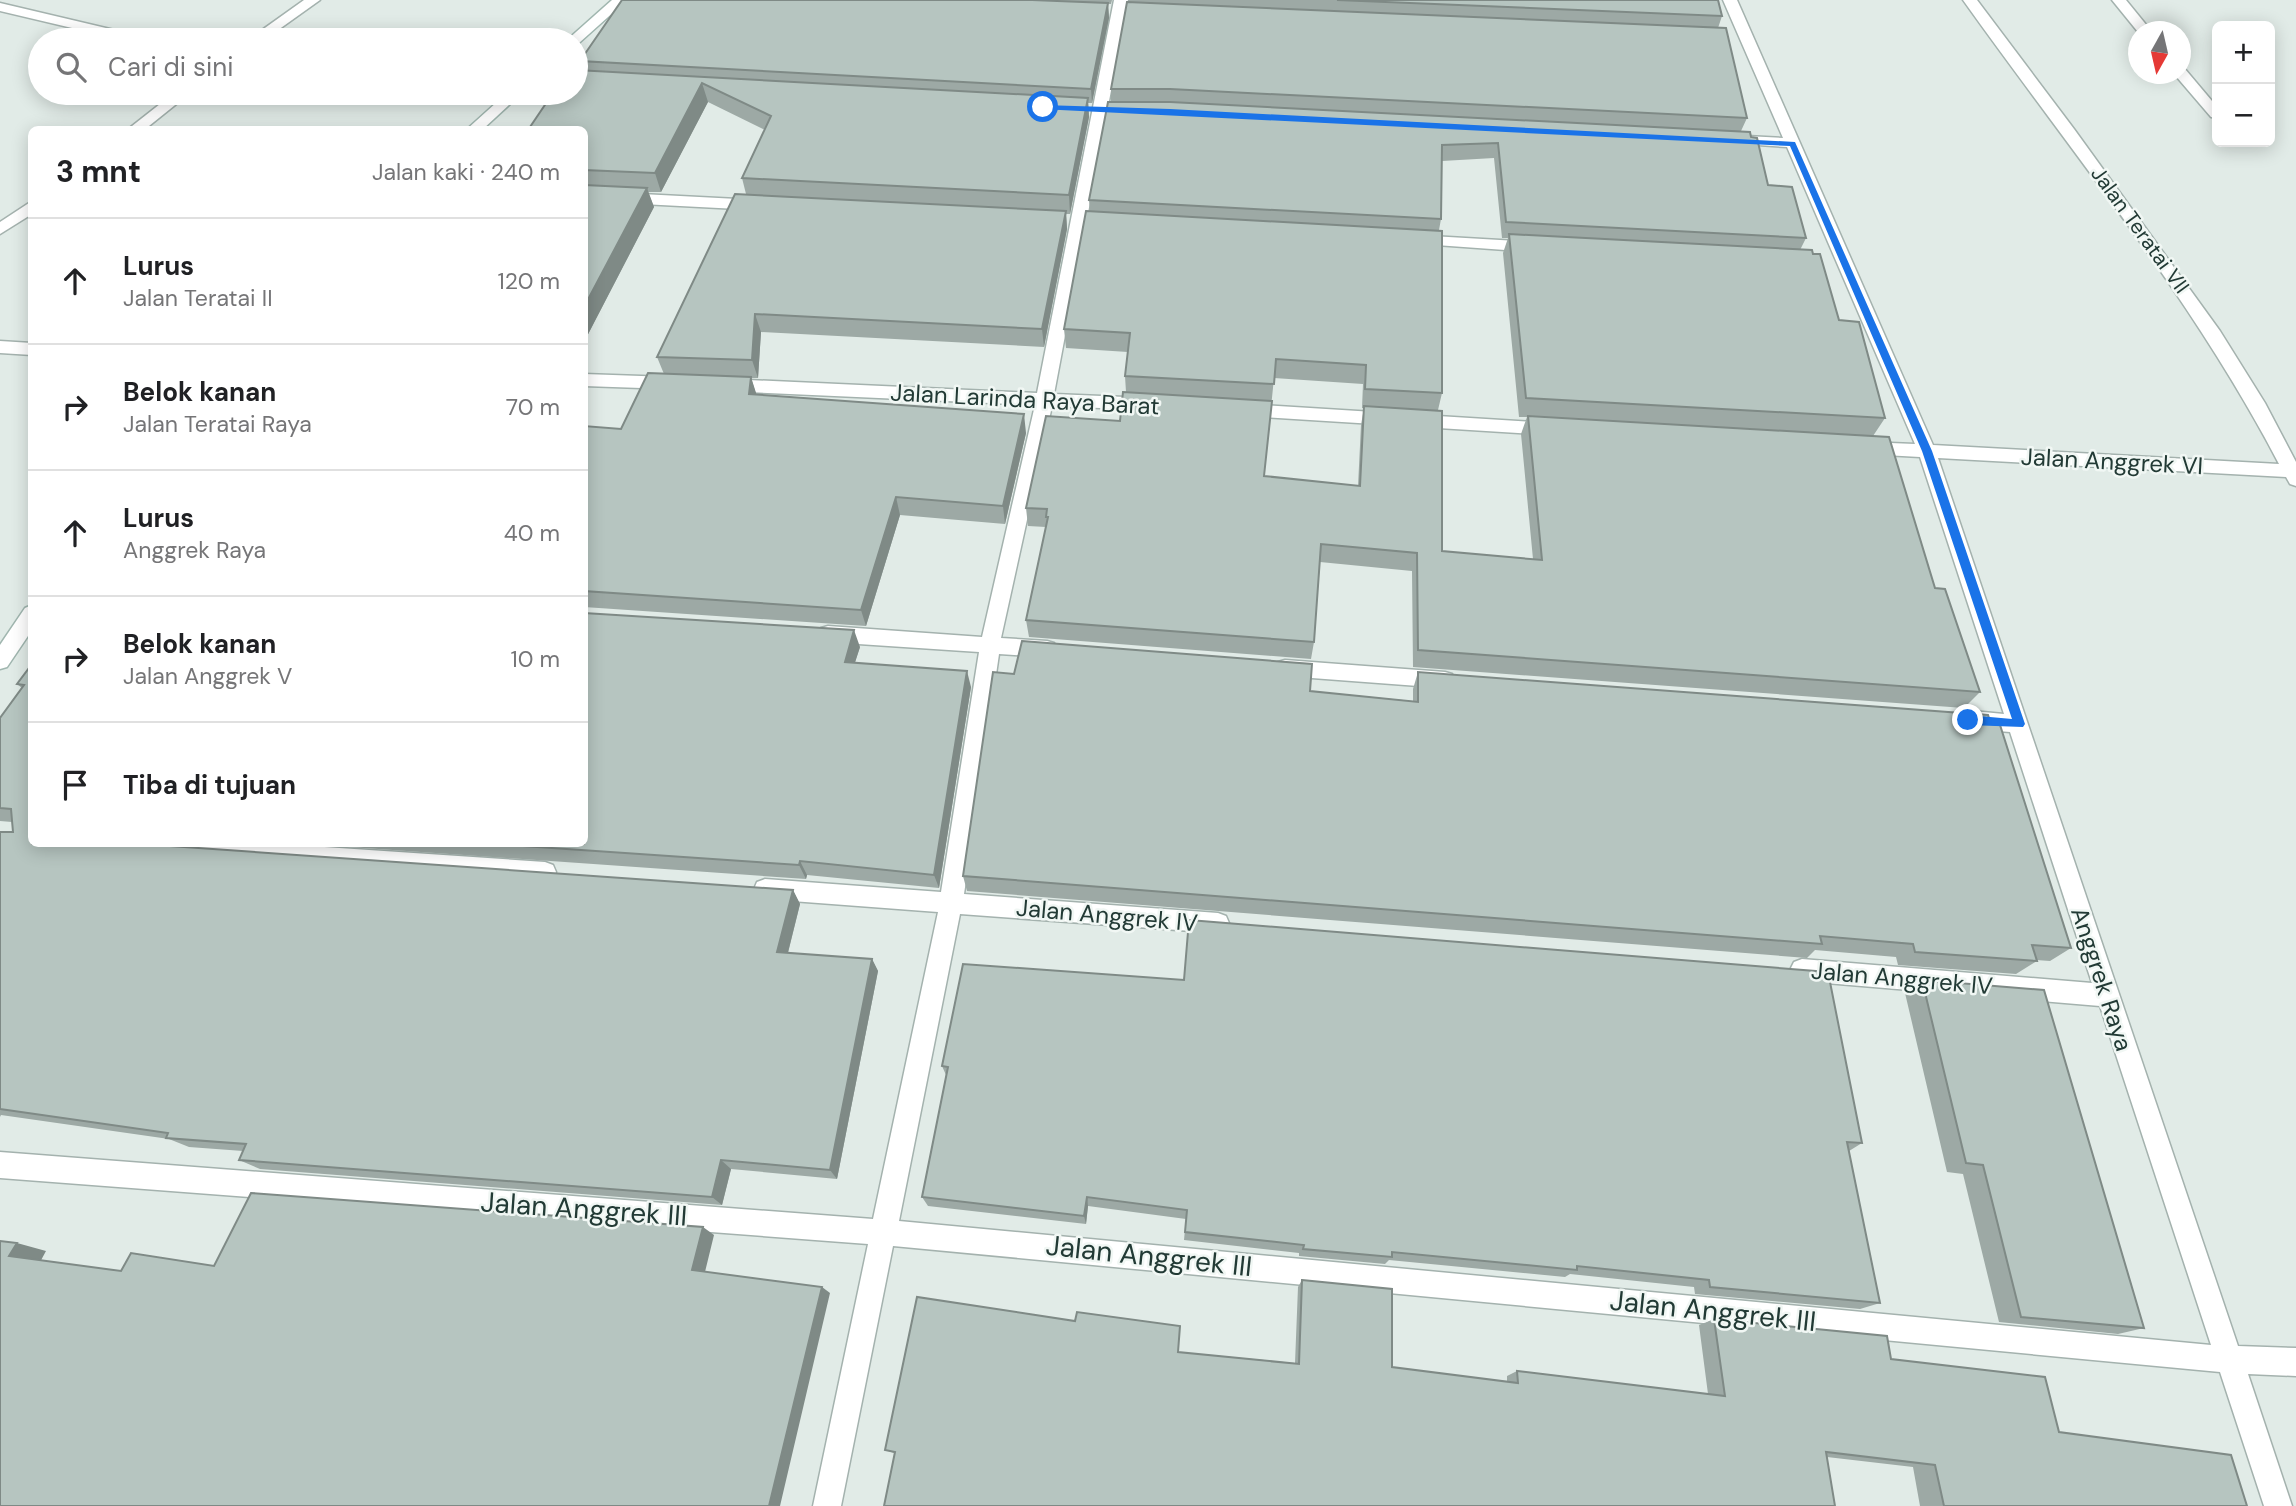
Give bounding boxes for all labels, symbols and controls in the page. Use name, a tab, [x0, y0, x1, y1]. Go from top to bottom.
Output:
north arrow	[2128, 21, 2191, 84]
map controls	[2212, 21, 2275, 147]
button: +	[2212, 21, 2275, 84]
search box	[28, 28, 588, 105]
icon: search	[52, 48, 90, 86]
text: Cari di sini	[108, 50, 233, 84]
button: −	[2212, 84, 2275, 147]
route start	[1027, 91, 1058, 122]
text: 3 mnt	[56, 152, 141, 191]
text: Jalan kaki · 240 m	[372, 157, 560, 187]
street label: Jalan Teratai VII	[2084, 161, 2196, 299]
text: Lurus	[123, 249, 194, 283]
icon: ahead	[56, 262, 94, 300]
text: 120 m	[497, 266, 560, 296]
text: Jalan Teratai II	[123, 283, 273, 313]
text: Belok kanan	[123, 375, 276, 409]
street label: Jalan Larinda Raya Barat	[890, 376, 1160, 422]
icon: right	[56, 388, 94, 426]
text: 70 m	[506, 392, 560, 422]
text: Jalan Teratai Raya	[123, 409, 312, 439]
street label: Jalan Anggrek VI	[2020, 441, 2204, 481]
text: Lurus	[123, 501, 194, 535]
icon: ahead	[56, 514, 94, 552]
text: 40 m	[504, 518, 560, 548]
text: Anggrek Raya	[123, 535, 266, 565]
text: Belok kanan	[123, 627, 276, 661]
icon: right	[56, 640, 94, 678]
text: 10 m	[510, 644, 560, 674]
text: Jalan Anggrek V	[123, 661, 292, 691]
route end	[1952, 704, 1983, 735]
icon: arrive	[56, 766, 94, 804]
text: Tiba di tujuan	[123, 768, 296, 802]
street label: Jalan Anggrek IV	[1015, 892, 1199, 938]
street label: Anggrek Raya	[2064, 903, 2140, 1055]
street label: Jalan Anggrek IV	[1810, 955, 1994, 1001]
street label: Jalan Anggrek III	[479, 1183, 689, 1235]
street label: Jalan Anggrek III	[1044, 1227, 1254, 1285]
street label: Jalan Anggrek III	[1608, 1282, 1818, 1340]

